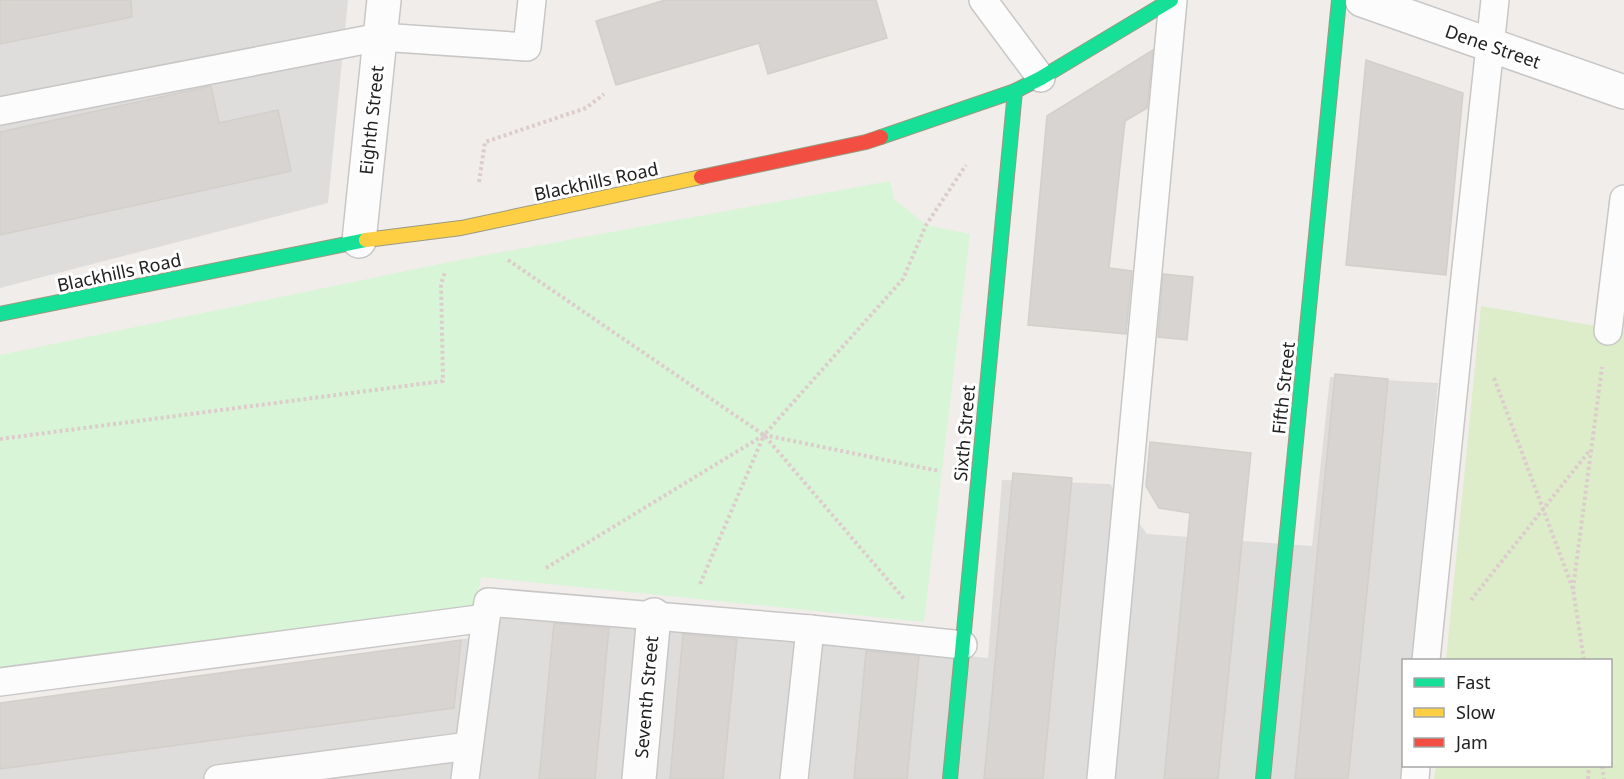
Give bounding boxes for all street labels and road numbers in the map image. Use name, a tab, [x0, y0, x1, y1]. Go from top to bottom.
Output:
street label: Dene Street	[1442, 18, 1544, 74]
street label: Eighth Street	[353, 64, 389, 176]
street label: Blackhills Road	[532, 156, 660, 206]
street label: Blackhills Road	[55, 247, 183, 297]
street label: Fifth Street	[1266, 340, 1300, 435]
street label: Sixth Street	[948, 383, 980, 482]
street label: Seventh Street	[629, 634, 663, 759]

